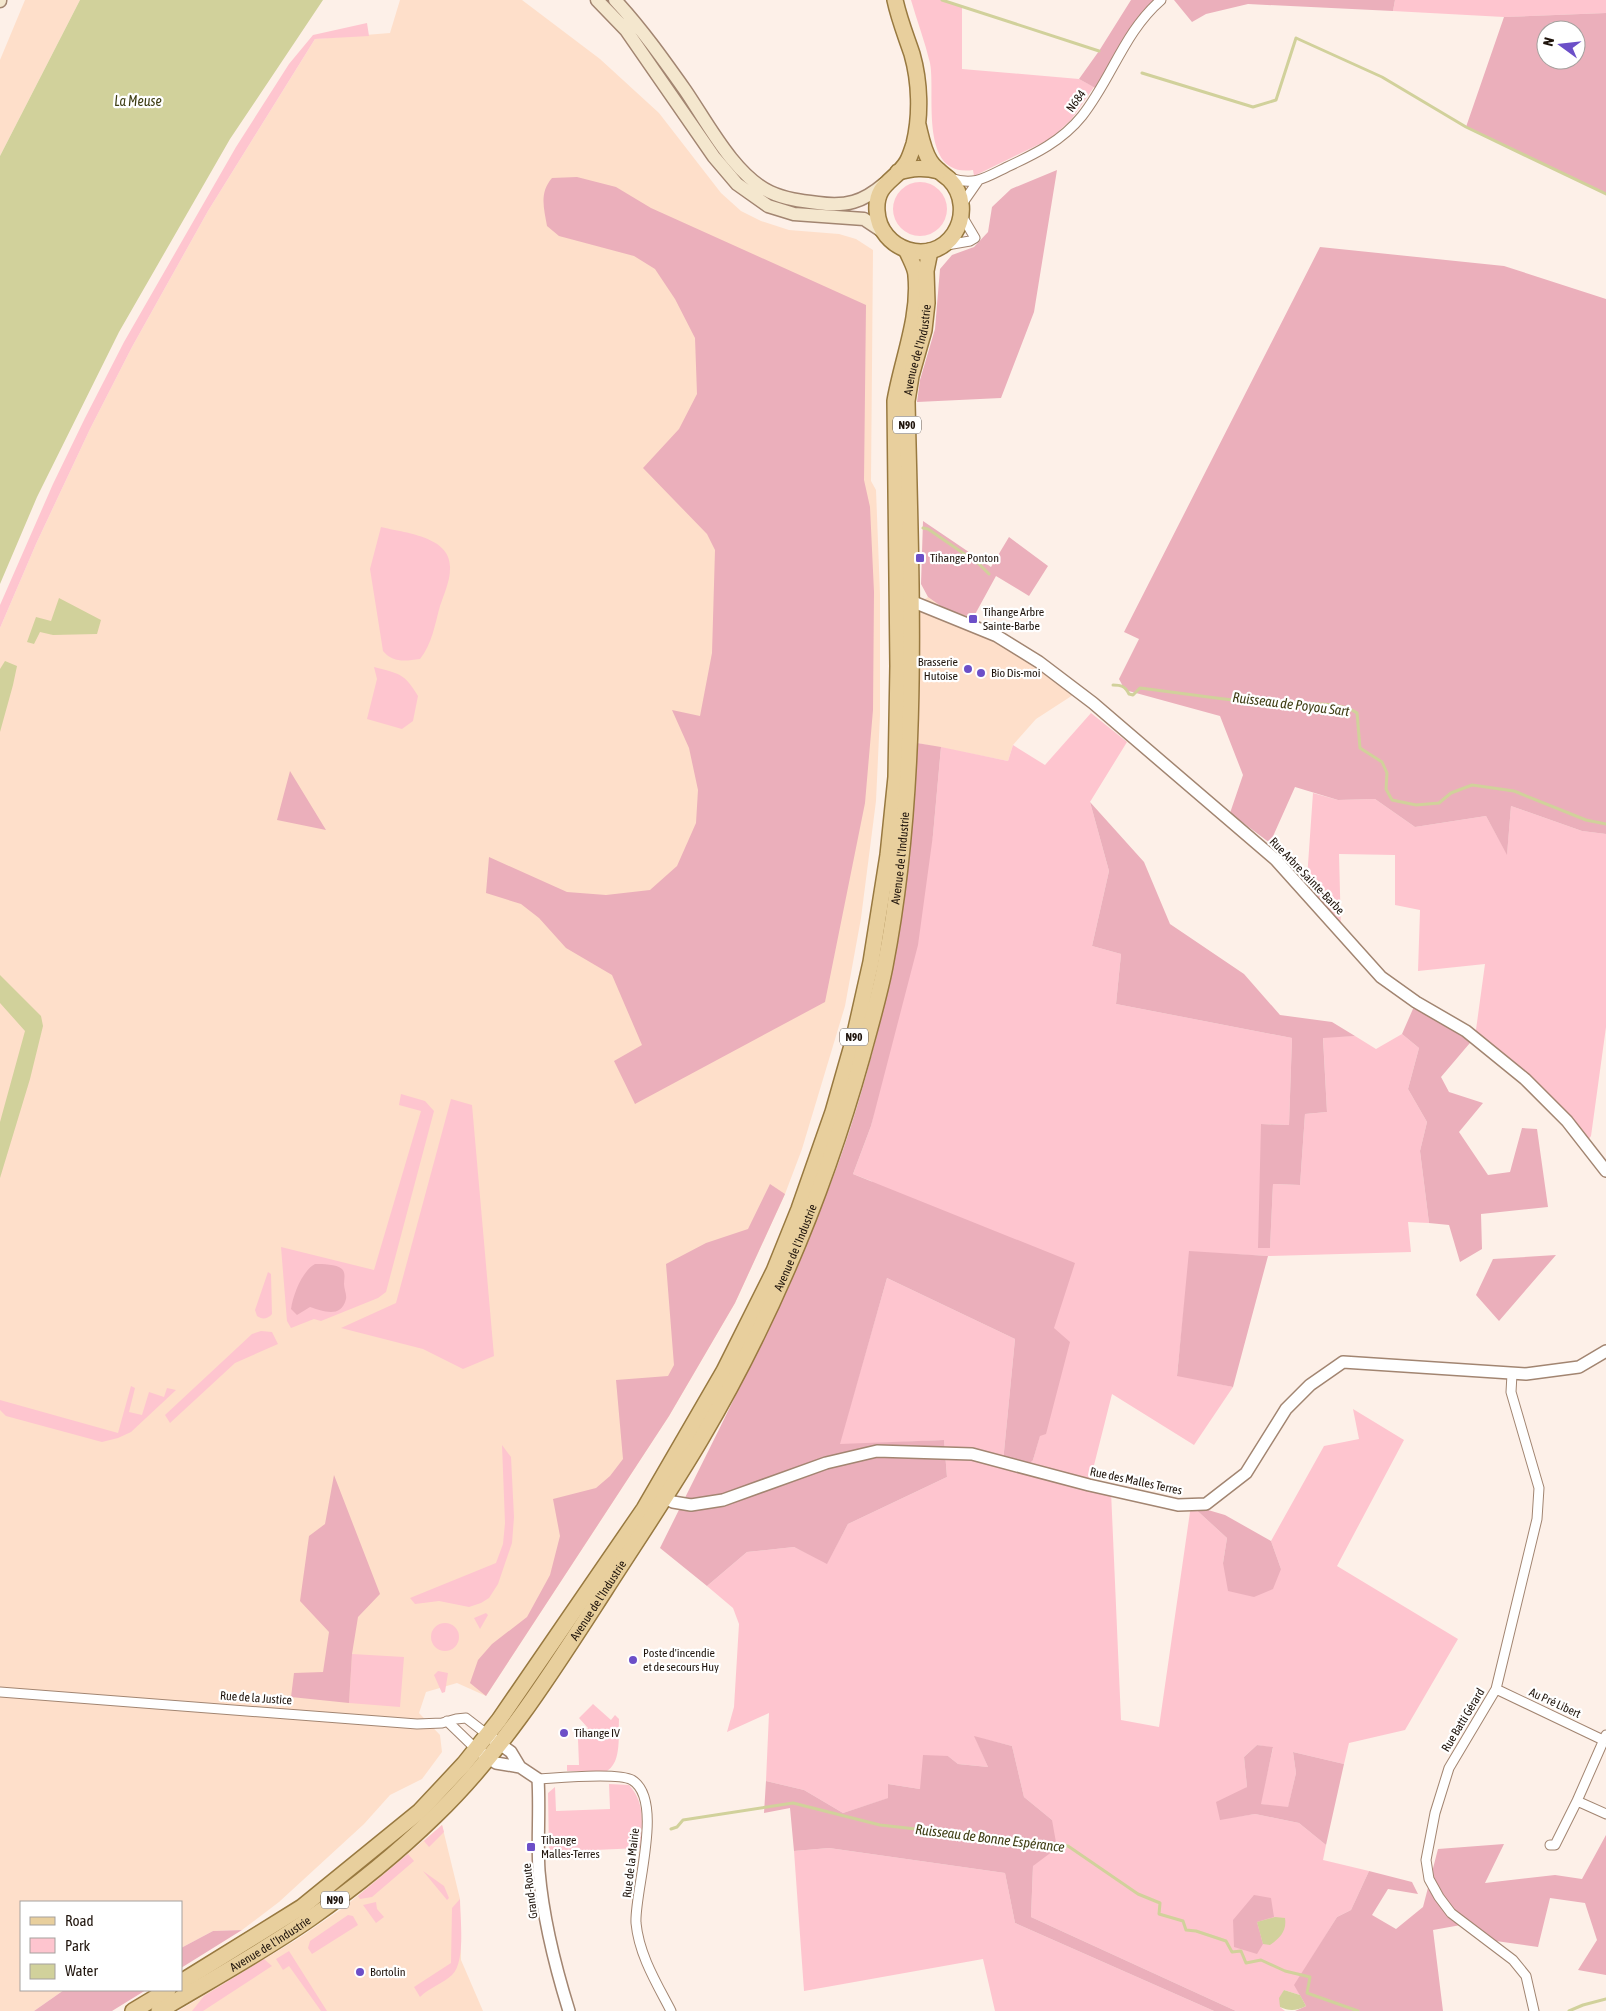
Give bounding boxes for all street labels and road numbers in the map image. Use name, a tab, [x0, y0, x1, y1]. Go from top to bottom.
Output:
street label: N684	[1063, 87, 1089, 115]
street label: Avenue de l'Industrie	[901, 304, 934, 396]
road number: N90	[893, 416, 921, 434]
street label: Avenue de l'Industrie	[888, 811, 912, 905]
street label: Rue Arbre Sainte-Barbe	[1267, 835, 1347, 917]
road number: N90	[840, 1028, 868, 1046]
street label: Avenue de l'Industrie	[771, 1202, 820, 1293]
street label: Rue des Malles Terres	[1089, 1464, 1183, 1498]
street label: Avenue de l'Industrie	[567, 1558, 629, 1643]
street label: Au Pré Libert	[1527, 1685, 1583, 1721]
street label: Rue Batti Gérard	[1439, 1686, 1487, 1754]
street label: Rue de la Justice	[220, 1689, 292, 1707]
street label: Rue de la Mairie	[620, 1827, 642, 1899]
street label: Grand-Route	[520, 1862, 540, 1920]
road number: N90	[321, 1892, 349, 1908]
street label: Avenue de l'Industrie	[228, 1913, 314, 1975]

